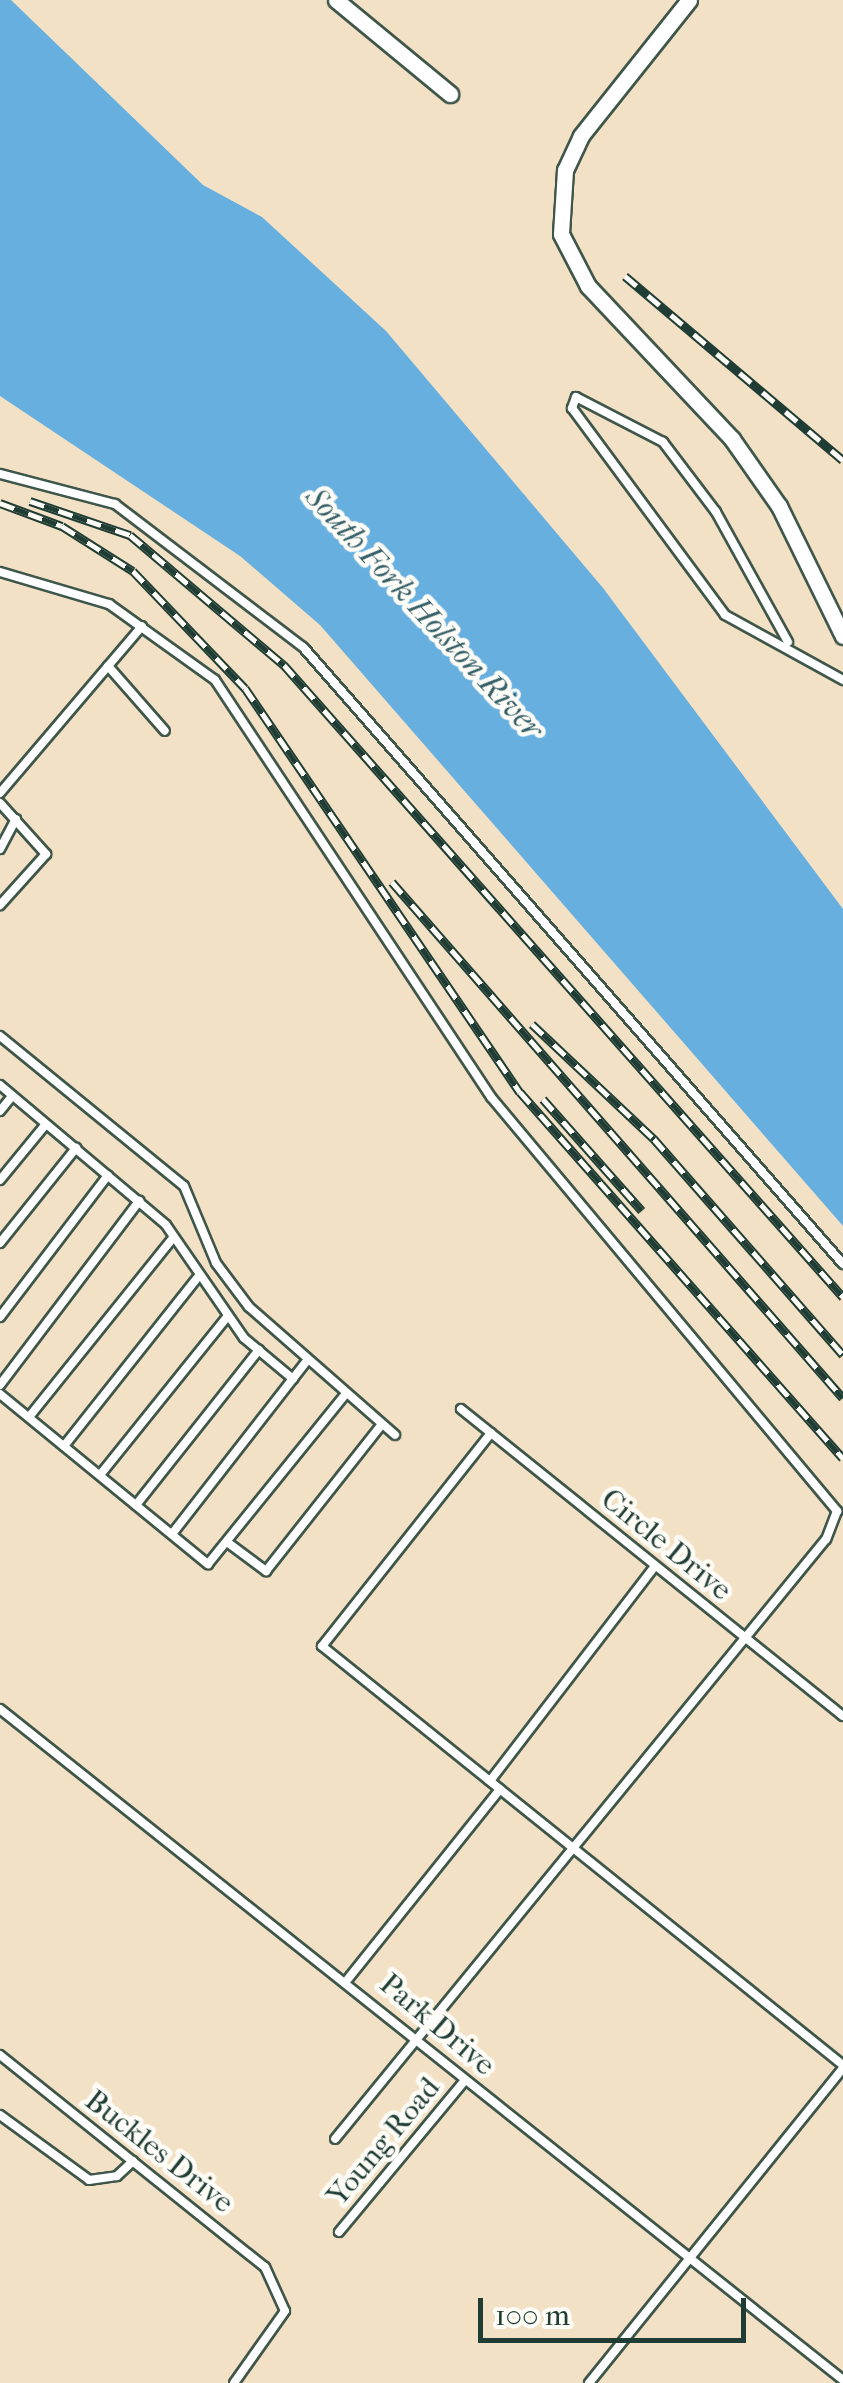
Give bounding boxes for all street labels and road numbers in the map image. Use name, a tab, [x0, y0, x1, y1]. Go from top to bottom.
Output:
street label: Circle Drive	[594, 1482, 738, 1608]
street label: Park Drive	[372, 1966, 502, 2084]
street label: Young Road	[320, 2071, 448, 2213]
street label: Buckles Drive	[78, 2083, 240, 2221]

